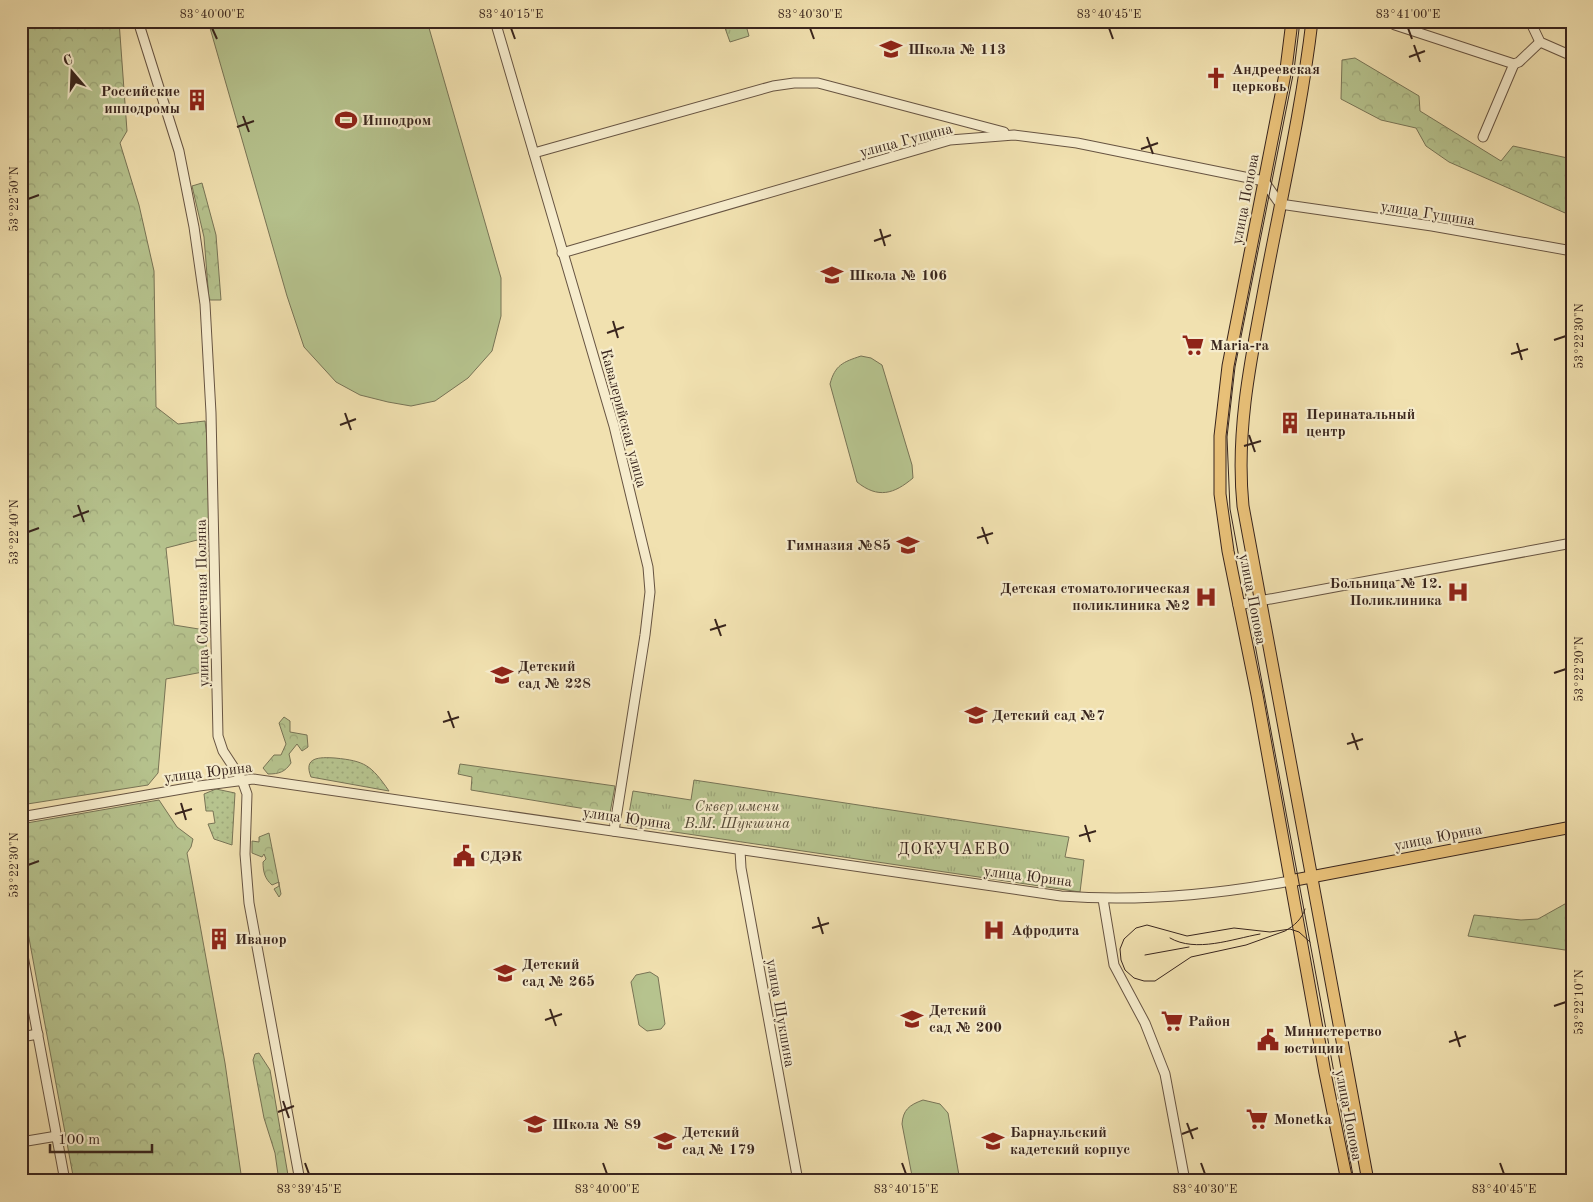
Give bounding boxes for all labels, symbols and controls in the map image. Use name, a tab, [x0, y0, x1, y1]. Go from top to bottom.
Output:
text: 83°40'15"E	[479, 8, 543, 21]
text: 83°40'45"E	[1077, 8, 1141, 21]
text: 83°40'00"E	[180, 9, 244, 21]
text: 83°40'30"E	[778, 9, 842, 21]
text: 83°41'00"E	[1376, 9, 1440, 21]
school or university icon: Школа № 113	[878, 36, 904, 62]
place label: Школа № 113	[908, 43, 1006, 58]
north arrow	[48, 48, 98, 98]
text: С	[61, 53, 75, 69]
place label: Андреевская церковь	[1232, 63, 1320, 95]
church icon: Андреевская церковь	[1203, 65, 1229, 91]
place label: Российские ипподромы	[101, 85, 180, 117]
building icon: Российские ипподромы	[184, 87, 210, 113]
sports icon: Ипподром	[333, 107, 359, 133]
place label: Ипподром	[362, 114, 432, 129]
street label: улица Гущина	[858, 122, 955, 161]
street label: улица Попова	[1230, 152, 1263, 246]
text: 53°22'50"N	[8, 166, 21, 232]
street label: улица Гущина	[1379, 200, 1477, 229]
school or university icon: Школа № 106	[819, 262, 845, 288]
place label: Школа № 106	[849, 269, 947, 284]
text: 53°22'30"N	[1573, 303, 1586, 369]
supermarket icon: Maria-ra	[1180, 332, 1206, 358]
place label: Maria-ra	[1210, 339, 1270, 354]
street label: Кавалерийская улица	[597, 347, 648, 490]
place label: Перинатальный центр	[1306, 408, 1415, 440]
building icon: Перинатальный центр	[1277, 410, 1303, 436]
text: 53°22'40"N	[8, 499, 21, 565]
street label: улица Солнечная Поляна	[195, 518, 212, 687]
school or university icon: Гимназия №85	[895, 532, 921, 558]
place label: Гимназия №85	[786, 539, 891, 554]
street label: улица Попова	[1235, 553, 1268, 646]
place label: Больница № 12. Поликлиника	[1330, 577, 1442, 609]
hospital icon: Больница № 12. Поликлиника	[1445, 579, 1471, 605]
place label: Детская стоматологическая поликлиника №2	[1000, 582, 1190, 614]
hospital icon: Детская стоматологическая поликлиника №2	[1193, 584, 1219, 610]
text: 53°22'20"N	[1573, 636, 1586, 702]
place label: Детский сад № 228	[518, 660, 591, 692]
school or university icon: Детский сад № 228	[489, 662, 515, 688]
school or university icon: Детский сад №7	[963, 702, 989, 728]
place label: Детский сад №7	[992, 709, 1105, 724]
street label: улица Юрина	[163, 761, 254, 786]
park label: Сквер имени В.М. Шукшина	[683, 800, 790, 832]
street label: улица Юрина	[582, 806, 673, 833]
street label: улица Юрина	[1393, 823, 1484, 854]
text: 53°22'30"N	[8, 832, 21, 898]
district label: ДОКУЧАЕВО	[898, 842, 1010, 858]
public building icon: СДЭК	[451, 843, 477, 869]
place label: СДЭК	[480, 850, 522, 865]
street label: улица Юрина	[983, 865, 1074, 890]
hospital icon: Афродита	[981, 917, 1007, 943]
place label: Афродита	[1011, 924, 1080, 939]
building icon: Иванор	[206, 926, 232, 952]
place label: Иванор	[235, 933, 287, 948]
place label: Детский сад № 265	[522, 958, 595, 990]
street label: улица Шукшина	[763, 958, 797, 1069]
school or university icon: Детский сад № 265	[492, 960, 518, 986]
text: 53°22'10"N	[1573, 969, 1586, 1035]
place label: Детский сад № 200	[929, 1004, 1002, 1036]
school or university icon: Детский сад № 200	[899, 1006, 925, 1032]
supermarket icon: Район	[1159, 1008, 1185, 1034]
place label: Район	[1188, 1015, 1230, 1030]
place label: Министерство юстиции	[1284, 1025, 1382, 1057]
public building icon: Министерство юстиции	[1255, 1027, 1281, 1053]
street label: улица Попова	[1331, 1069, 1364, 1162]
supermarket icon: Monetka	[1244, 1106, 1270, 1132]
school or university icon: Школа № 89	[522, 1111, 548, 1137]
place label: Monetka	[1274, 1113, 1332, 1128]
place label: Школа № 89	[552, 1118, 641, 1133]
scale bar	[50, 1122, 152, 1154]
place label: Детский сад № 179	[682, 1126, 755, 1158]
place label: Барнаульский кадетский корпус	[1010, 1126, 1130, 1158]
school or university icon: Детский сад № 179	[652, 1128, 678, 1154]
school or university icon: Барнаульский кадетский корпус	[980, 1128, 1006, 1154]
text: 100 m	[58, 1133, 100, 1148]
text: 83°39'45"E	[277, 1183, 341, 1196]
text: 83°40'15"E	[874, 1183, 938, 1196]
text: 83°40'45"E	[1472, 1183, 1536, 1196]
text: 83°40'00"E	[575, 1184, 639, 1196]
text: 83°40'30"E	[1173, 1184, 1237, 1196]

